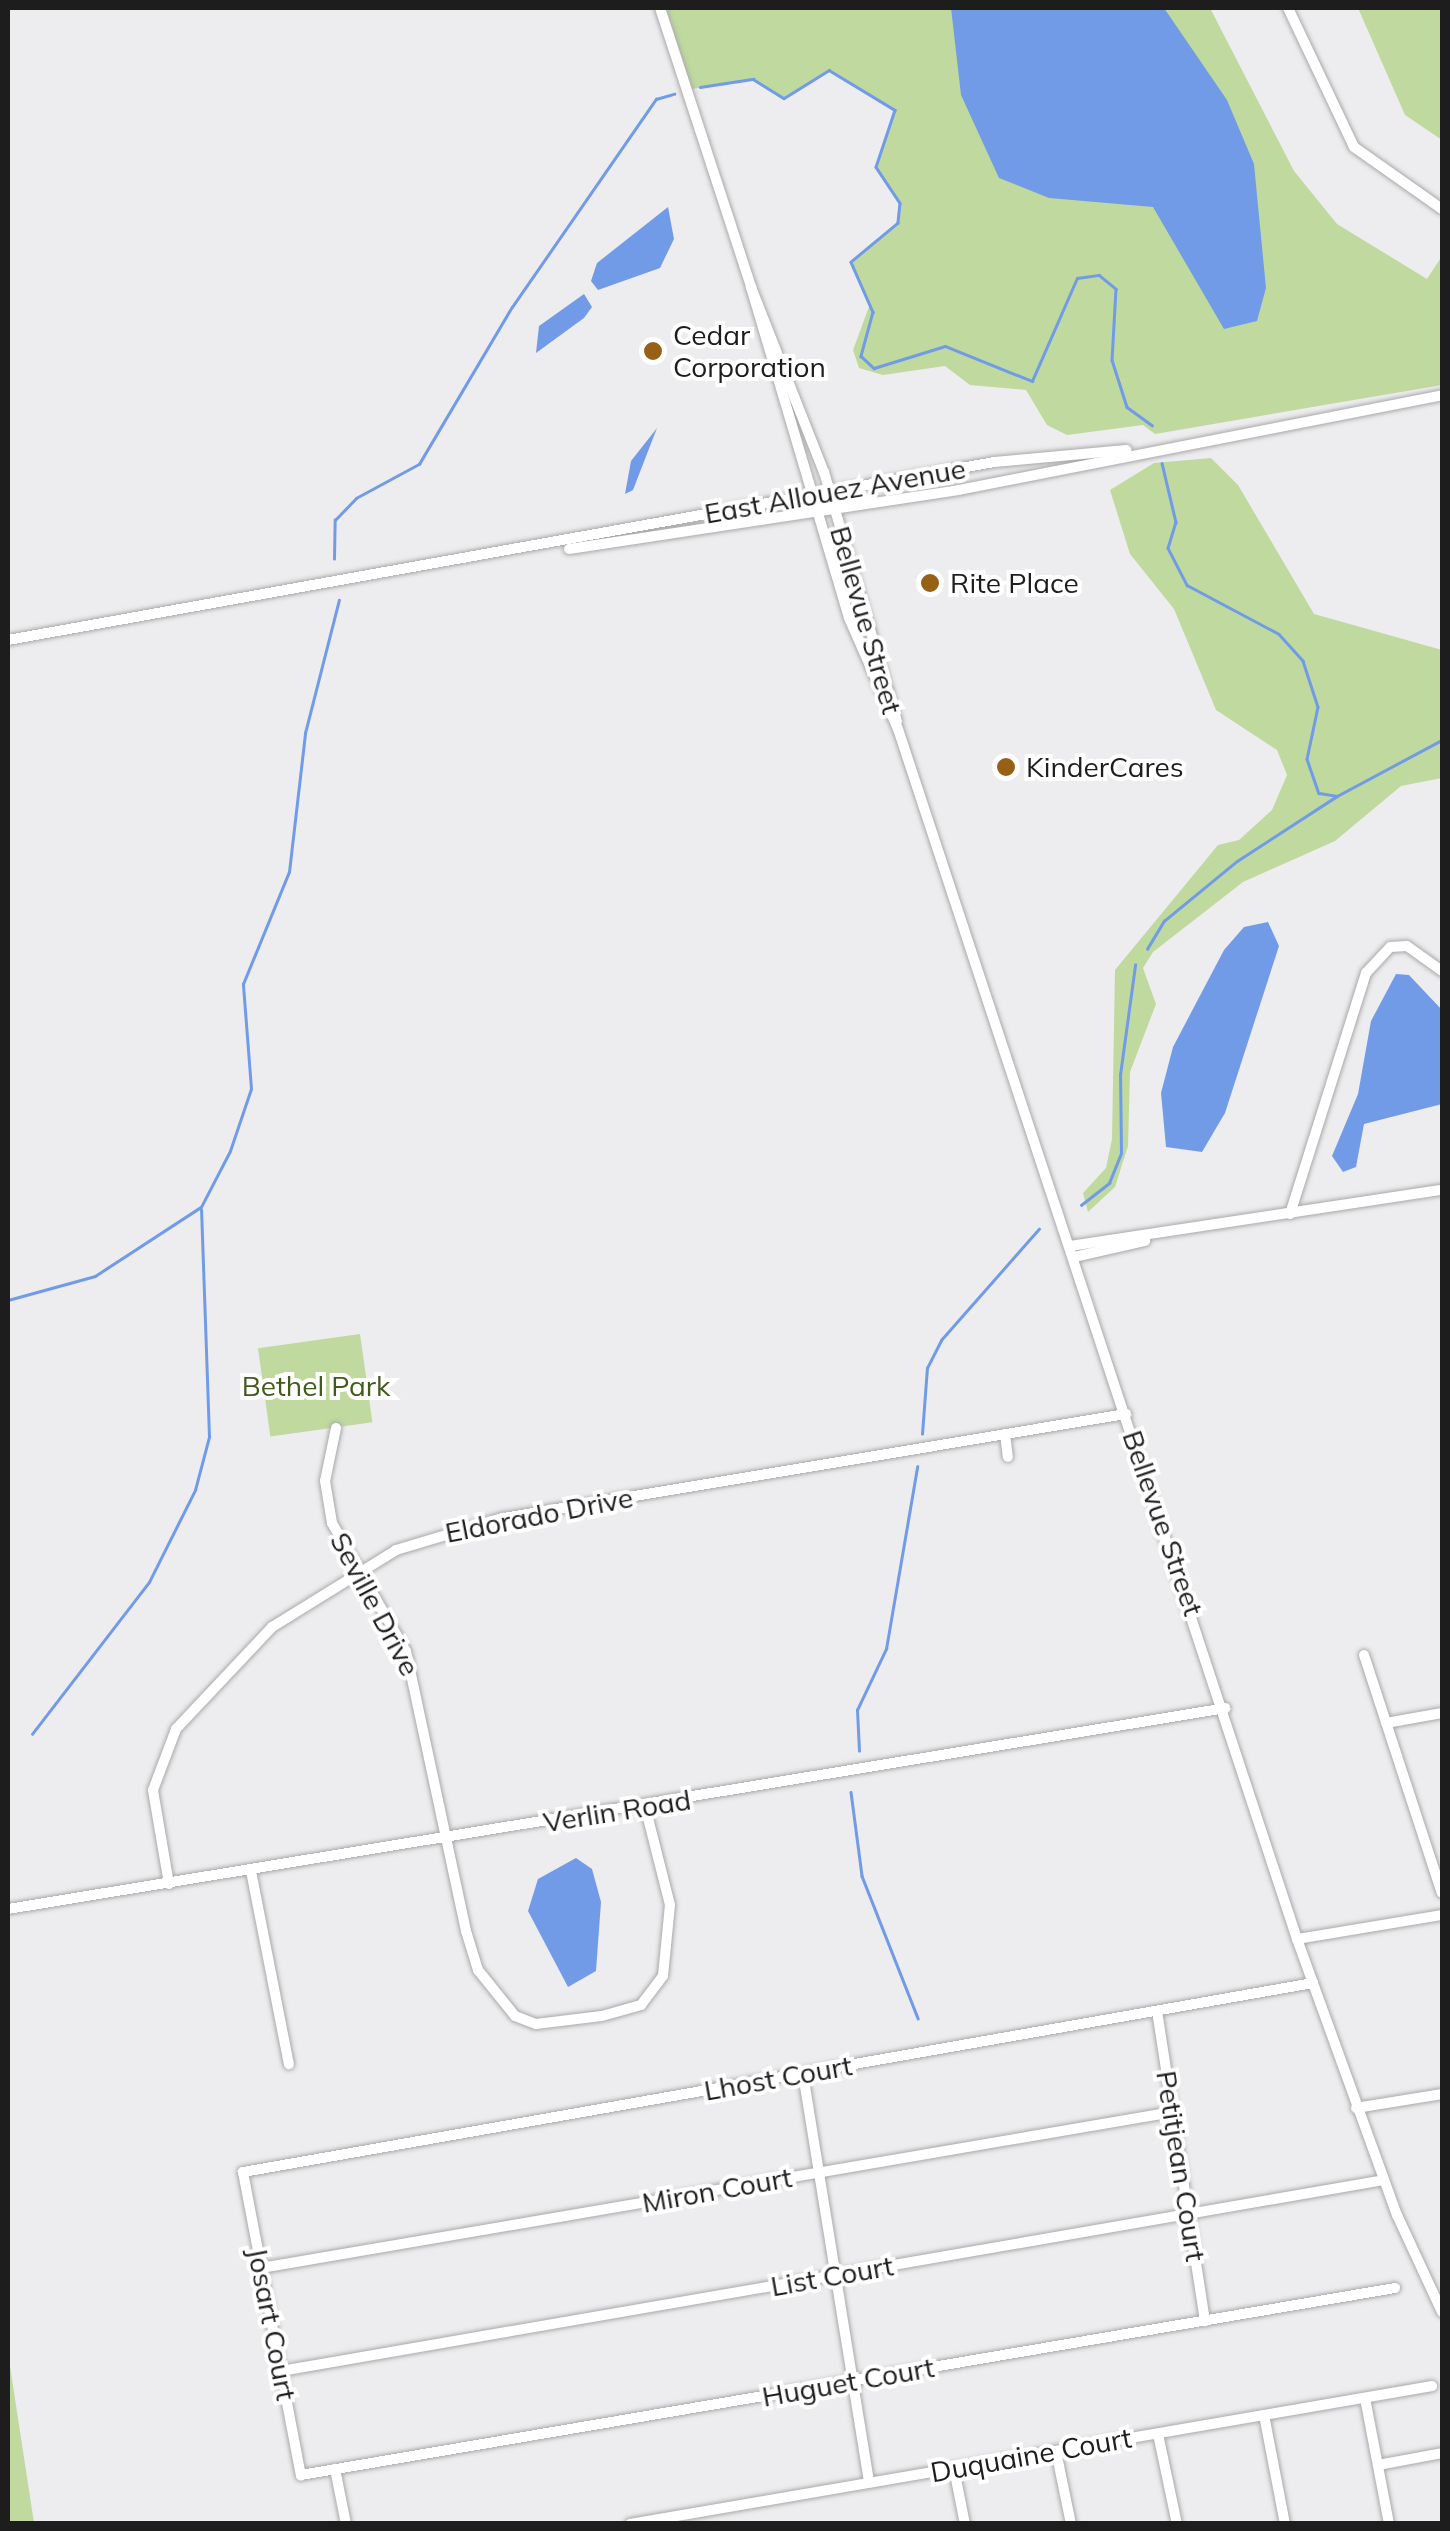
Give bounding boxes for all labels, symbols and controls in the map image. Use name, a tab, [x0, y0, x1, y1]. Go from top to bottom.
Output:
place label: Cedar Corporation	[673, 318, 826, 384]
marker: Cedar Corporation	[642, 340, 664, 362]
street label: East Allouez Avenue	[702, 451, 968, 531]
street label: Bellevue Street	[823, 522, 909, 718]
place label: Rite Place	[950, 566, 1079, 600]
marker: Rite Place	[919, 572, 941, 594]
place label: KinderCares	[1026, 750, 1184, 784]
marker: KinderCares	[995, 756, 1017, 778]
park label: Bethel Park	[242, 1369, 390, 1403]
street label: Bellevue Street	[1116, 1426, 1210, 1620]
street label: Eldorado Drive	[442, 1480, 636, 1550]
street label: Seville Drive	[323, 1527, 427, 1681]
street label: Verlin Road	[541, 1783, 693, 1839]
street label: Lhost Court	[701, 2048, 855, 2108]
street label: Petitjean Court	[1149, 2068, 1213, 2264]
street label: Miron Court	[640, 2160, 794, 2220]
street label: Josart Court	[241, 2245, 303, 2403]
street label: List Court	[768, 2249, 896, 2303]
street label: Huguet Court	[759, 2350, 937, 2414]
street label: Duquaine Court	[928, 2421, 1134, 2489]

